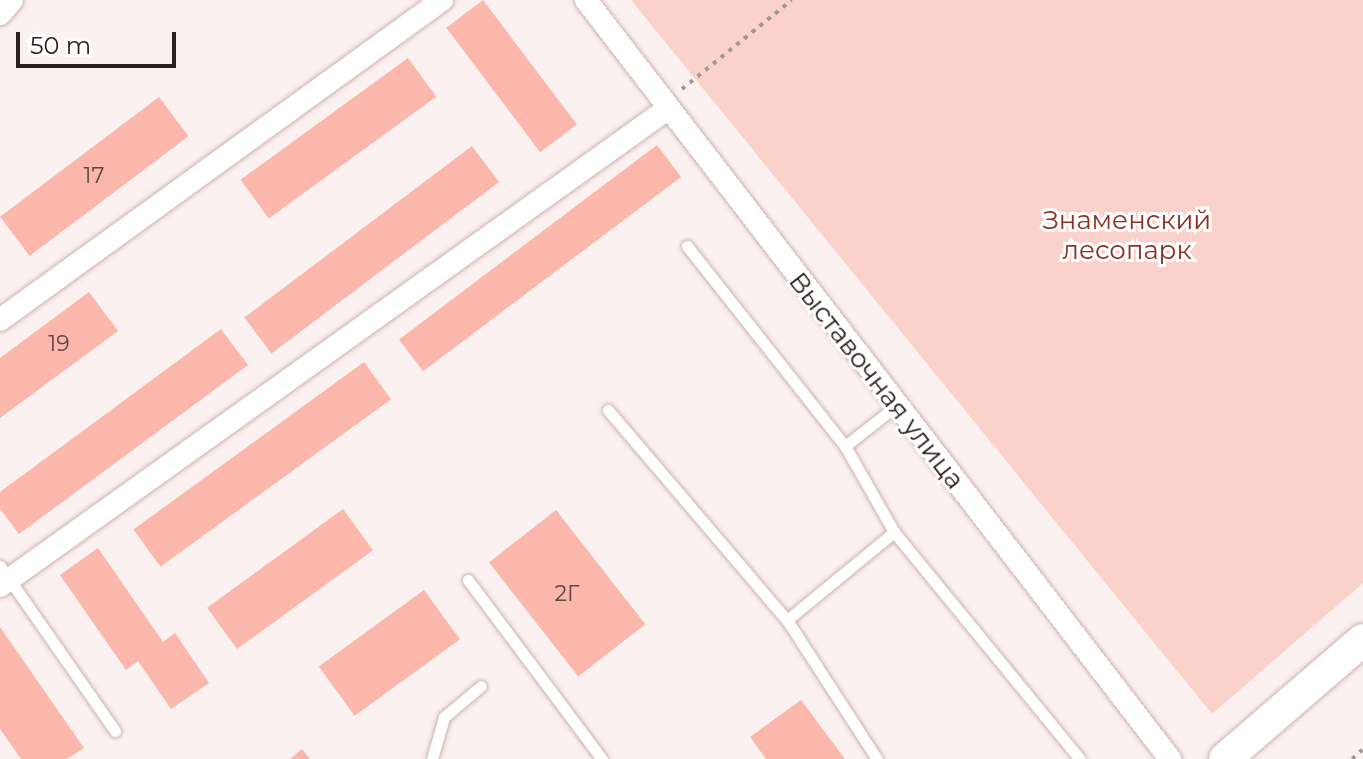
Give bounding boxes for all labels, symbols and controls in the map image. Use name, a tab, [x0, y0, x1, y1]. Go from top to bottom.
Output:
scale bar	[20, 16, 180, 66]
text: 50 m	[30, 31, 91, 60]
house number: 17	[84, 163, 104, 189]
park label: Знаменский лесопарк	[1043, 205, 1211, 266]
street label: Выставочная улица	[782, 267, 970, 495]
house number: 19	[48, 331, 70, 357]
house number: 2Г	[554, 581, 580, 607]

